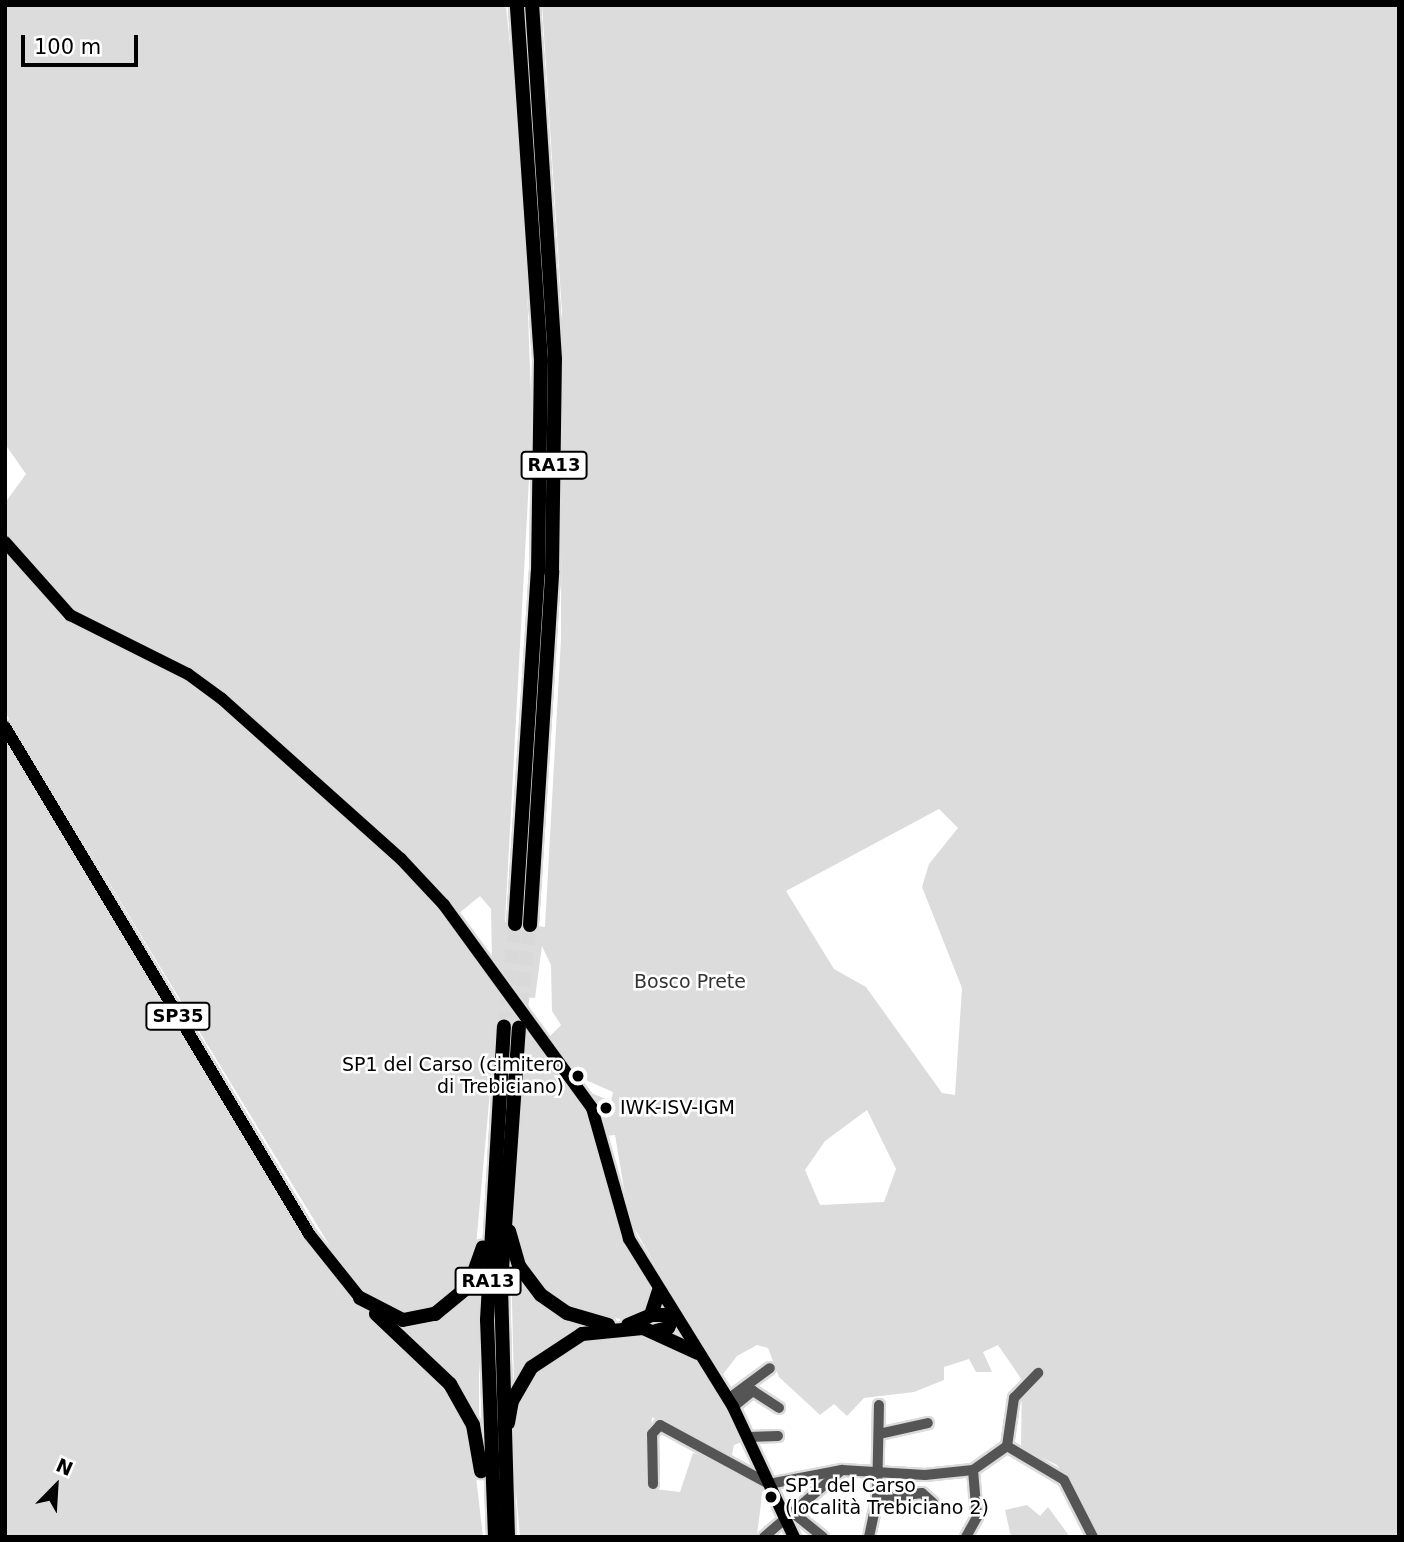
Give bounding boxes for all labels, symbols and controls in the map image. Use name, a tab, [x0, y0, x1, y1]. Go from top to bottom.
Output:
scale bar	[24, 21, 142, 65]
text: 100 m	[34, 35, 101, 59]
road number: RA13	[519, 450, 589, 480]
park label: Bosco Prete	[634, 971, 746, 993]
road number: SP35	[145, 1001, 211, 1030]
place label: SP1 del Carso (cimitero di Trebiciano)	[342, 1054, 564, 1098]
marker: SP1 del Carso (cimitero di Trebiciano)	[570, 1068, 586, 1084]
place label: IWK-ISV-IGM	[620, 1097, 735, 1119]
marker: IWK-ISV-IGM	[598, 1100, 614, 1116]
road number: RA13	[453, 1266, 523, 1296]
north arrow	[21, 1451, 91, 1521]
text: N	[53, 1454, 76, 1480]
place label: SP1 del Carso (località Trebiciano 2)	[785, 1475, 989, 1519]
marker: SP1 del Carso (località Trebiciano 2)	[763, 1489, 779, 1505]

